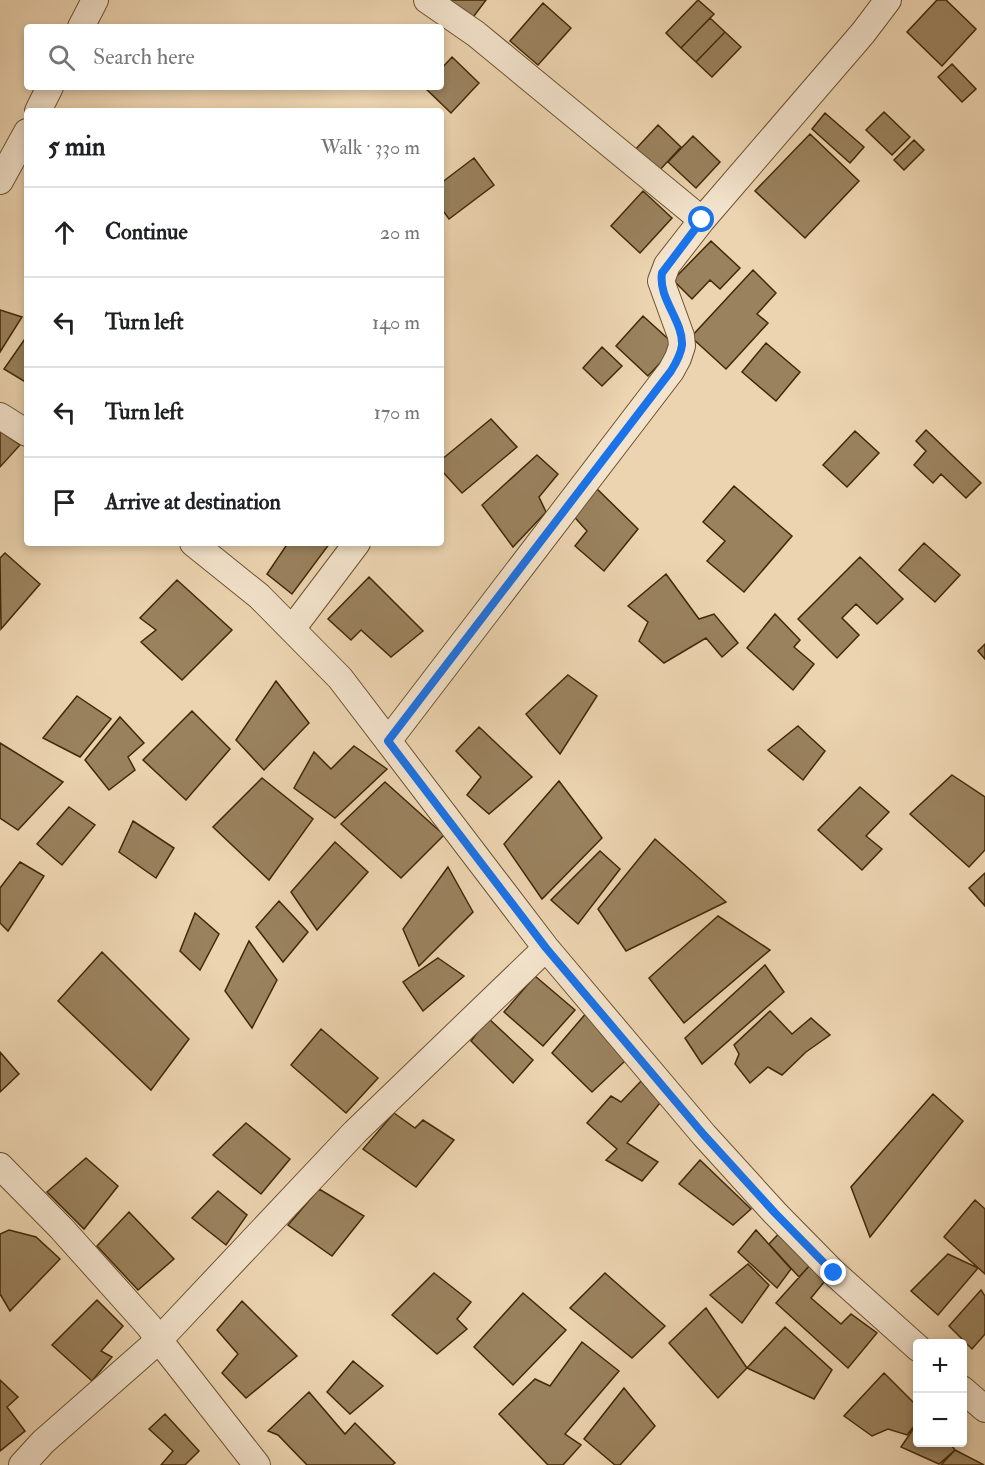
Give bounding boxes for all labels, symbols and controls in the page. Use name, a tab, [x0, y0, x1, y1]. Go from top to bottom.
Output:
search box	[24, 24, 444, 90]
icon: search	[45, 41, 78, 74]
text: Search here	[93, 43, 195, 71]
text: 5 min	[48, 131, 105, 163]
text: Walk · 330 m	[321, 135, 420, 160]
route start	[688, 206, 714, 232]
icon: ahead	[48, 216, 81, 249]
text: Continue	[105, 218, 188, 246]
text: 20 m	[380, 220, 420, 245]
icon: left	[48, 306, 81, 339]
text: Turn left	[105, 308, 184, 336]
text: 140 m	[372, 310, 420, 335]
icon: left	[48, 396, 81, 429]
text: Turn left	[105, 398, 184, 426]
text: 170 m	[374, 400, 420, 425]
icon: arrive	[48, 486, 81, 519]
text: Arrive at destination	[105, 488, 281, 516]
route end	[820, 1259, 846, 1285]
map controls	[913, 1339, 967, 1447]
button: +	[913, 1339, 967, 1393]
button: −	[913, 1393, 967, 1447]

